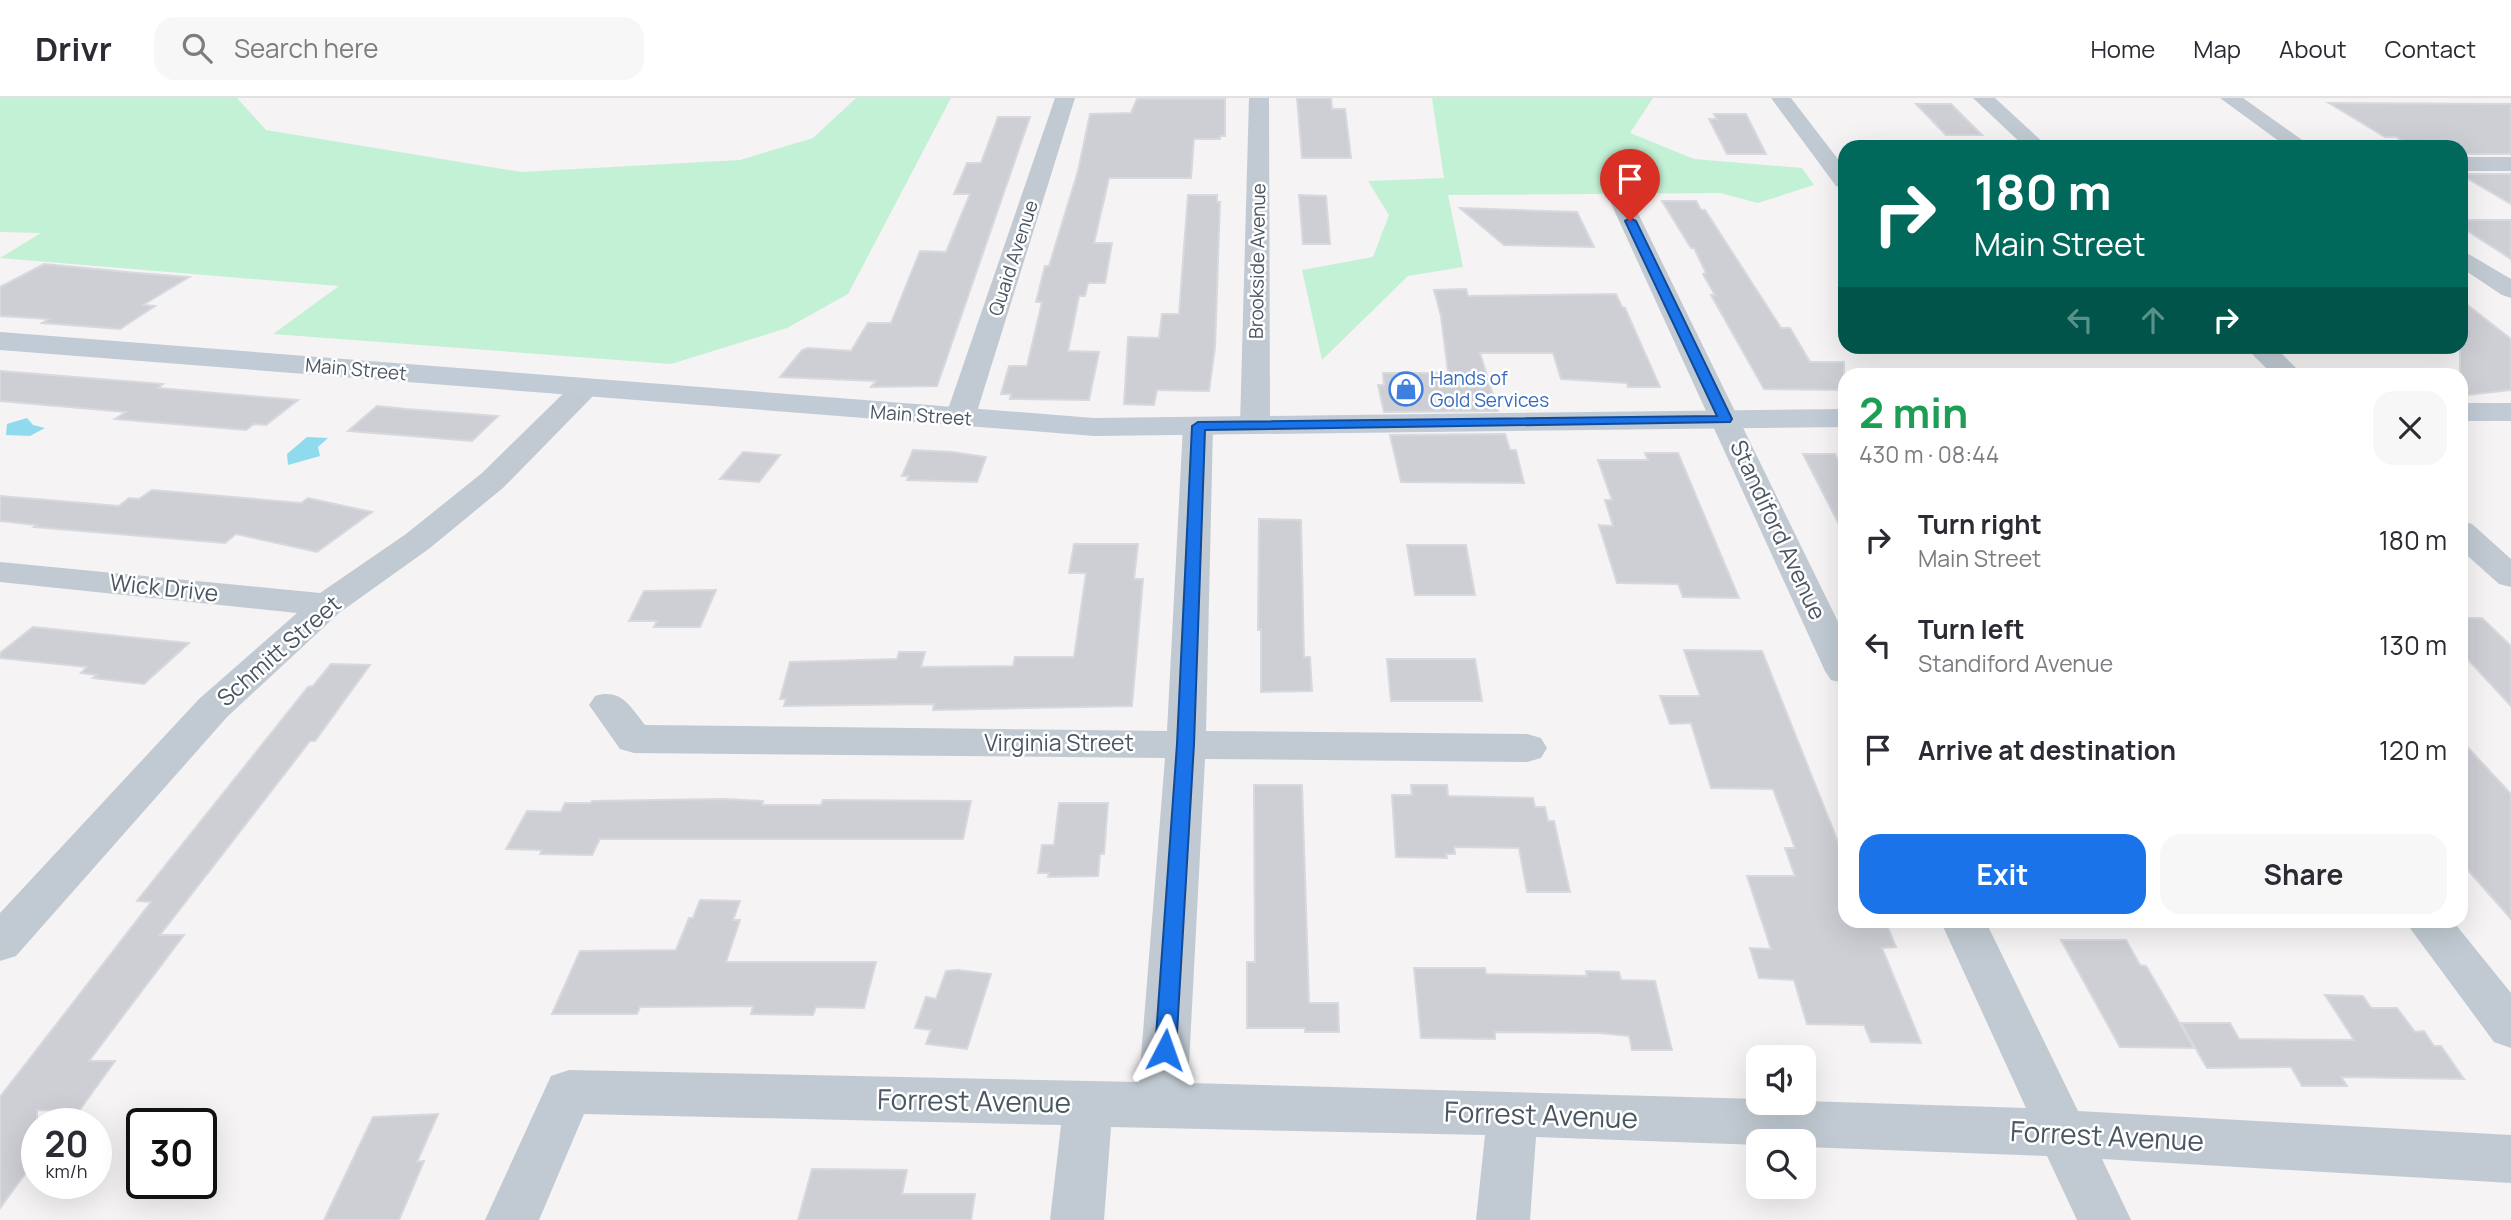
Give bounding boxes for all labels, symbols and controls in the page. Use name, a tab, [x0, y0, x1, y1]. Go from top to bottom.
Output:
search box	[154, 17, 644, 80]
text: Drivr	[35, 26, 112, 71]
icon: search	[178, 29, 216, 67]
text: Search here	[234, 30, 378, 66]
text: Home	[2090, 32, 2155, 65]
text: Map	[2193, 32, 2241, 65]
text: About	[2279, 32, 2347, 65]
text: Contact	[2385, 32, 2476, 65]
pin	[1600, 149, 1660, 221]
text: 180 m	[1974, 158, 2112, 225]
icon: arrive	[1611, 160, 1649, 198]
icon: right	[1859, 168, 1950, 259]
street label: Brookside Avenue	[1243, 183, 1271, 339]
street label: Quaid Avenue	[982, 197, 1044, 319]
text: Main Street	[1974, 222, 2146, 266]
icon: left	[2061, 301, 2099, 339]
icon: ahead	[2134, 301, 2172, 339]
icon: right	[2207, 301, 2245, 339]
street label: Main Street	[304, 352, 408, 386]
place label: Hands of Gold Services	[1430, 365, 1549, 413]
shop icon: Hands of Gold Services	[1387, 370, 1425, 408]
text: 2 min	[1859, 383, 1968, 441]
button: close	[2373, 391, 2447, 465]
street label: Main Street	[869, 398, 973, 432]
street label: Standiford Avenue	[1723, 434, 1835, 625]
text: 430 m · 08:44	[1859, 438, 1999, 470]
text: Turn right	[1918, 506, 2042, 542]
icon: right	[1859, 521, 1897, 559]
text: 180 m	[2379, 522, 2447, 558]
text: Main Street	[1918, 542, 2041, 574]
street label: Wick Drive	[108, 565, 220, 609]
street label: Schmitt Street	[209, 587, 347, 713]
text: Turn left	[1918, 611, 2025, 647]
icon: left	[1859, 626, 1897, 664]
text: 130 m	[2379, 627, 2447, 663]
text: Standiford Avenue	[1918, 647, 2113, 679]
street label: Virginia Street	[984, 726, 1134, 758]
icon: arrive	[1859, 731, 1897, 769]
text: Arrive at destination	[1918, 732, 2176, 768]
text: 120 m	[2379, 732, 2447, 768]
button: Exit	[1859, 834, 2146, 914]
button: Share	[2160, 834, 2447, 914]
position arrow	[1128, 1013, 1202, 1087]
map controls	[1746, 1045, 1816, 1199]
button: sound	[1746, 1045, 1816, 1115]
street label: Forrest Avenue	[877, 1079, 1071, 1121]
street label: Forrest Avenue	[1443, 1092, 1639, 1136]
speed limit sign: 30	[126, 1108, 217, 1199]
street label: Forrest Avenue	[2009, 1111, 2205, 1159]
text: 20	[45, 1120, 88, 1168]
button: search	[1746, 1129, 1816, 1199]
text: km/h	[46, 1159, 87, 1183]

